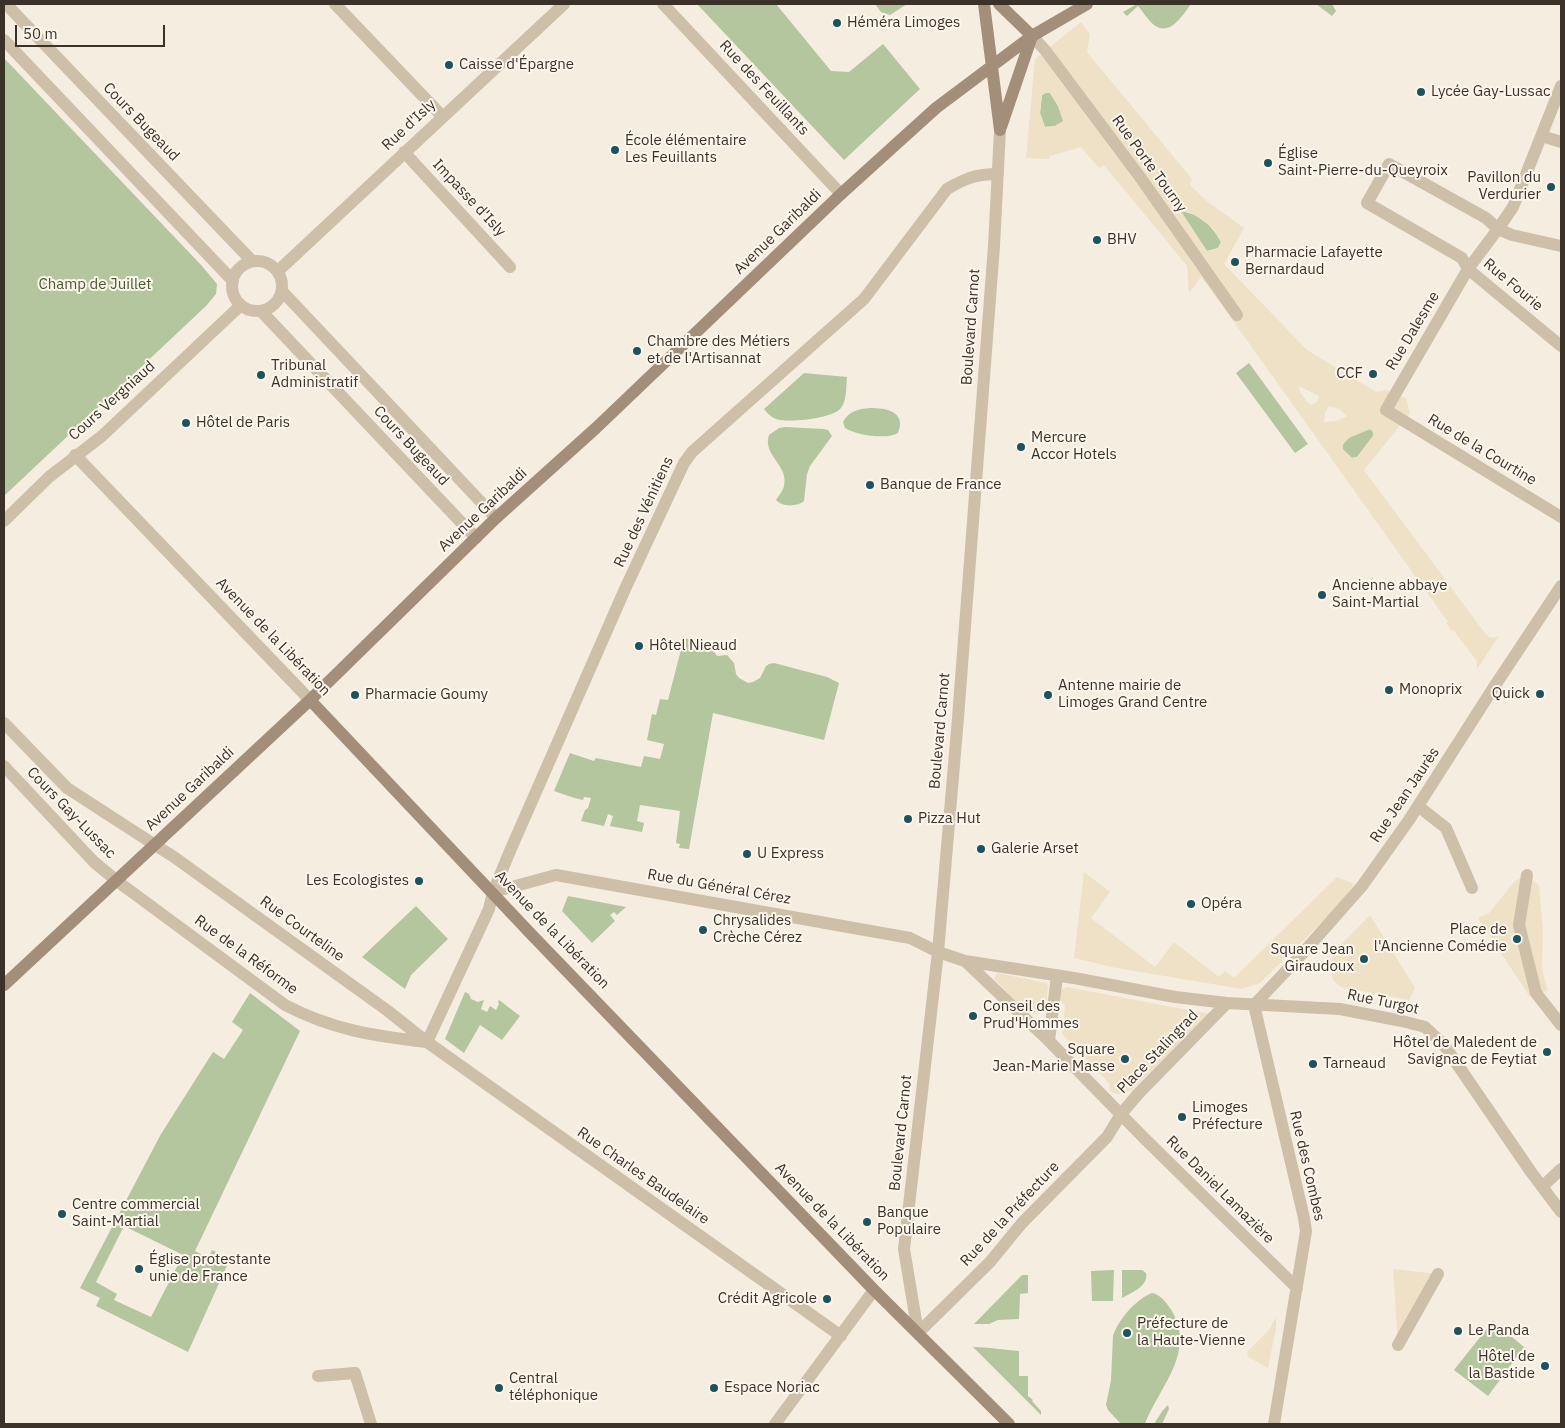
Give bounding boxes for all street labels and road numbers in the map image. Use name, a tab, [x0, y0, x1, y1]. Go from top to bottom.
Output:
street label: Rue des Feuillants	[715, 37, 813, 139]
street label: Cours Bugeaud	[99, 79, 183, 165]
street label: Rue d'Isly	[378, 96, 440, 154]
street label: Rue Porte Tourny	[1108, 112, 1190, 216]
street label: Impasse d'Isly	[429, 156, 509, 240]
street label: Avenue Garibaldi	[731, 186, 825, 278]
street label: Rue Fourie	[1480, 255, 1546, 315]
street label: Boulevard Carnot	[958, 268, 984, 386]
street label: Rue Dalesme	[1382, 288, 1444, 374]
street label: Cours Vergniaud	[65, 357, 159, 445]
street label: Cours Bugeaud	[370, 402, 452, 490]
street label: Rue de la Courtine	[1424, 410, 1540, 490]
street label: Rue des Vénitiens	[610, 454, 678, 570]
street label: Avenue Garibaldi	[435, 464, 531, 556]
street label: Avenue de la Libération	[212, 574, 334, 700]
street label: Boulevard Carnot	[926, 672, 954, 790]
street label: Avenue Garibaldi	[142, 743, 238, 835]
street label: Rue Jean Jaurès	[1367, 744, 1443, 846]
street label: Cours Gay-Lussac	[23, 764, 119, 862]
street label: Rue du Général Cérez	[646, 866, 792, 908]
street label: Avenue de la Libération	[491, 867, 613, 993]
street label: Rue Courteline	[256, 892, 348, 966]
street label: Rue de la Réforme	[191, 911, 301, 999]
street label: Rue Turgot	[1345, 986, 1421, 1018]
street label: Place Stalingrad	[1114, 1007, 1202, 1097]
street label: Boulevard Carnot	[886, 1074, 916, 1192]
street label: Rue des Combes	[1286, 1109, 1328, 1223]
street label: Rue Charles Baudelaire	[573, 1124, 713, 1228]
street label: Rue Daniel Lamazière	[1162, 1132, 1278, 1248]
street label: Rue de la Préfecture	[957, 1158, 1063, 1270]
street label: Avenue de la Libération	[771, 1159, 893, 1285]

